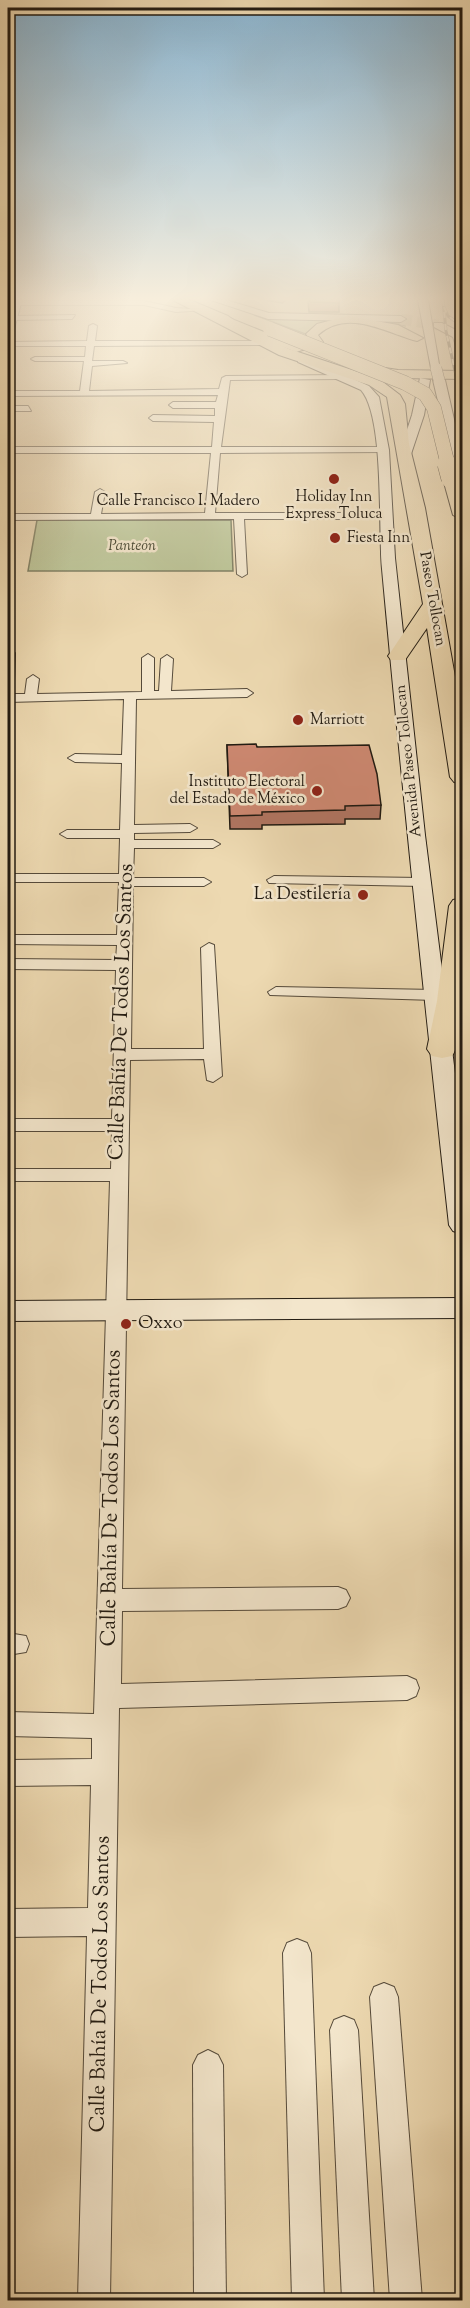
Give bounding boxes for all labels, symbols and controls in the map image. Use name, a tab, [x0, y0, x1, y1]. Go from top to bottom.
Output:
marker: Holiday Inn Express Toluca	[327, 472, 341, 486]
place label: Holiday Inn Express Toluca	[286, 487, 382, 525]
street label: Calle Francisco I. Madero	[96, 491, 260, 512]
place label: Fiesta Inn	[347, 528, 410, 549]
marker: Fiesta Inn	[328, 531, 342, 545]
park label: Panteón	[108, 536, 156, 557]
street label: Paseo Tollocan	[413, 550, 451, 648]
street label: Avenida Paseo Tollocan	[391, 684, 427, 838]
place label: Marriott	[310, 710, 364, 731]
marker: Marriott	[291, 713, 305, 727]
place label: Instituto Electoral del Estado de México	[170, 772, 305, 810]
marker: Instituto Electoral del Estado de México	[310, 784, 324, 798]
street label: Calle Bahía De Todos Los Santos	[102, 863, 142, 1161]
place label: La Destilería	[254, 882, 351, 908]
marker: La Destilería	[356, 888, 370, 902]
place label: Oxxo	[138, 1311, 183, 1337]
marker: Oxxo	[119, 1317, 133, 1331]
street label: Calle Bahía De Todos Los Santos	[94, 1349, 130, 1647]
street label: Calle Bahía De Todos Los Santos	[83, 1835, 119, 2133]

